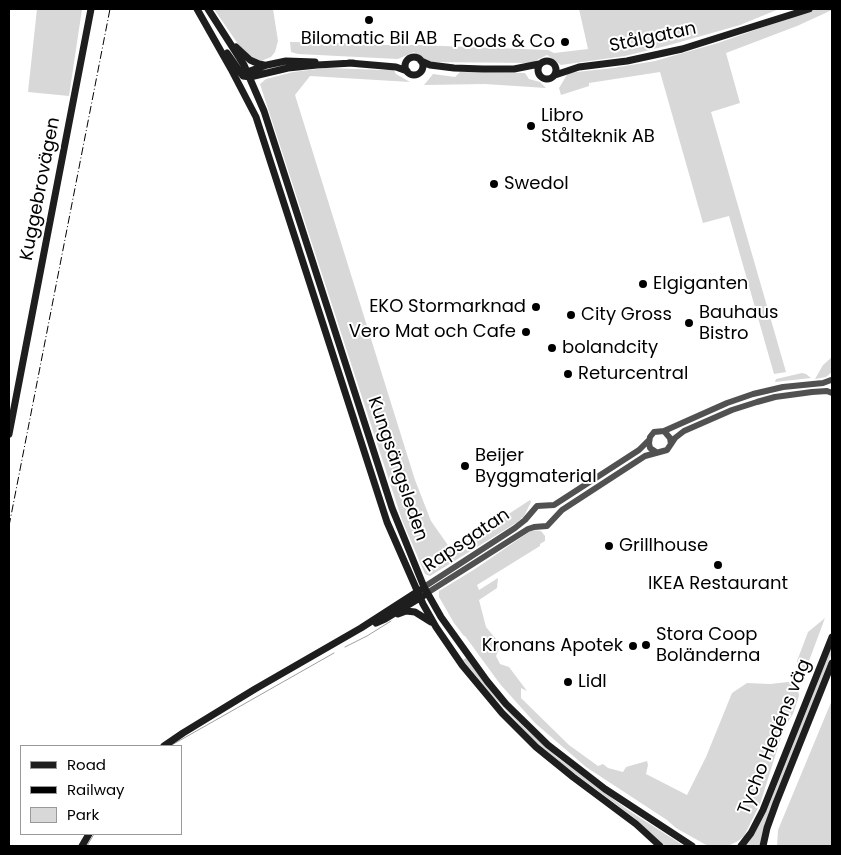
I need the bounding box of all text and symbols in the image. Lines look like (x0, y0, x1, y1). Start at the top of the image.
marker: Bilomatic Bil AB (363, 14, 375, 26)
street label: Stålgatan (608, 18, 698, 58)
place label: Bilomatic Bil AB (301, 28, 437, 50)
place label: Foods & Co (453, 31, 555, 53)
marker: Foods & Co (559, 36, 571, 48)
place label: Libro Stålteknik AB (541, 105, 655, 148)
street label: Kuggebrovägen (17, 116, 65, 262)
marker: Libro Stålteknik AB (525, 120, 537, 132)
place label: Swedol (504, 173, 569, 195)
marker: Swedol (488, 178, 500, 190)
place label: Elgiganten (653, 273, 748, 295)
marker: Elgiganten (637, 278, 649, 290)
place label: EKO Stormarknad (369, 296, 526, 318)
marker: EKO Stormarknad (530, 301, 542, 313)
place label: Bauhaus Bistro (699, 302, 778, 344)
place label: City Gross (581, 304, 672, 326)
marker: City Gross (565, 309, 577, 321)
marker: Bauhaus Bistro (683, 317, 695, 329)
place label: Vero Mat och Cafe (349, 321, 516, 343)
marker: Vero Mat och Cafe (520, 326, 532, 338)
place label: bolandcity (562, 337, 658, 359)
marker: bolandcity (546, 342, 558, 354)
place label: Returcentral (578, 363, 688, 385)
marker: Returcentral (562, 368, 574, 380)
street label: Kungsängsleden (362, 394, 432, 544)
place label: Beijer Byggmaterial (475, 445, 597, 488)
marker: Beijer Byggmaterial (459, 460, 471, 472)
street label: Rapsgatan (420, 504, 514, 578)
place label: Grillhouse (619, 535, 708, 557)
marker: Grillhouse (603, 540, 615, 552)
marker: IKEA Restaurant (712, 559, 724, 571)
place label: IKEA Restaurant (648, 573, 788, 595)
place label: Stora Coop Boländerna (656, 624, 760, 666)
place label: Kronans Apotek (482, 635, 623, 657)
marker: Stora Coop Boländerna (640, 639, 652, 651)
marker: Kronans Apotek (627, 640, 639, 652)
street label: Tycho Hedéns väg (734, 656, 816, 818)
place label: Lidl (578, 671, 607, 693)
marker: Lidl (562, 676, 574, 688)
legend (20, 745, 182, 835)
text: Road (67, 754, 106, 775)
text: Railway (67, 779, 125, 800)
text: Park (67, 804, 99, 825)

